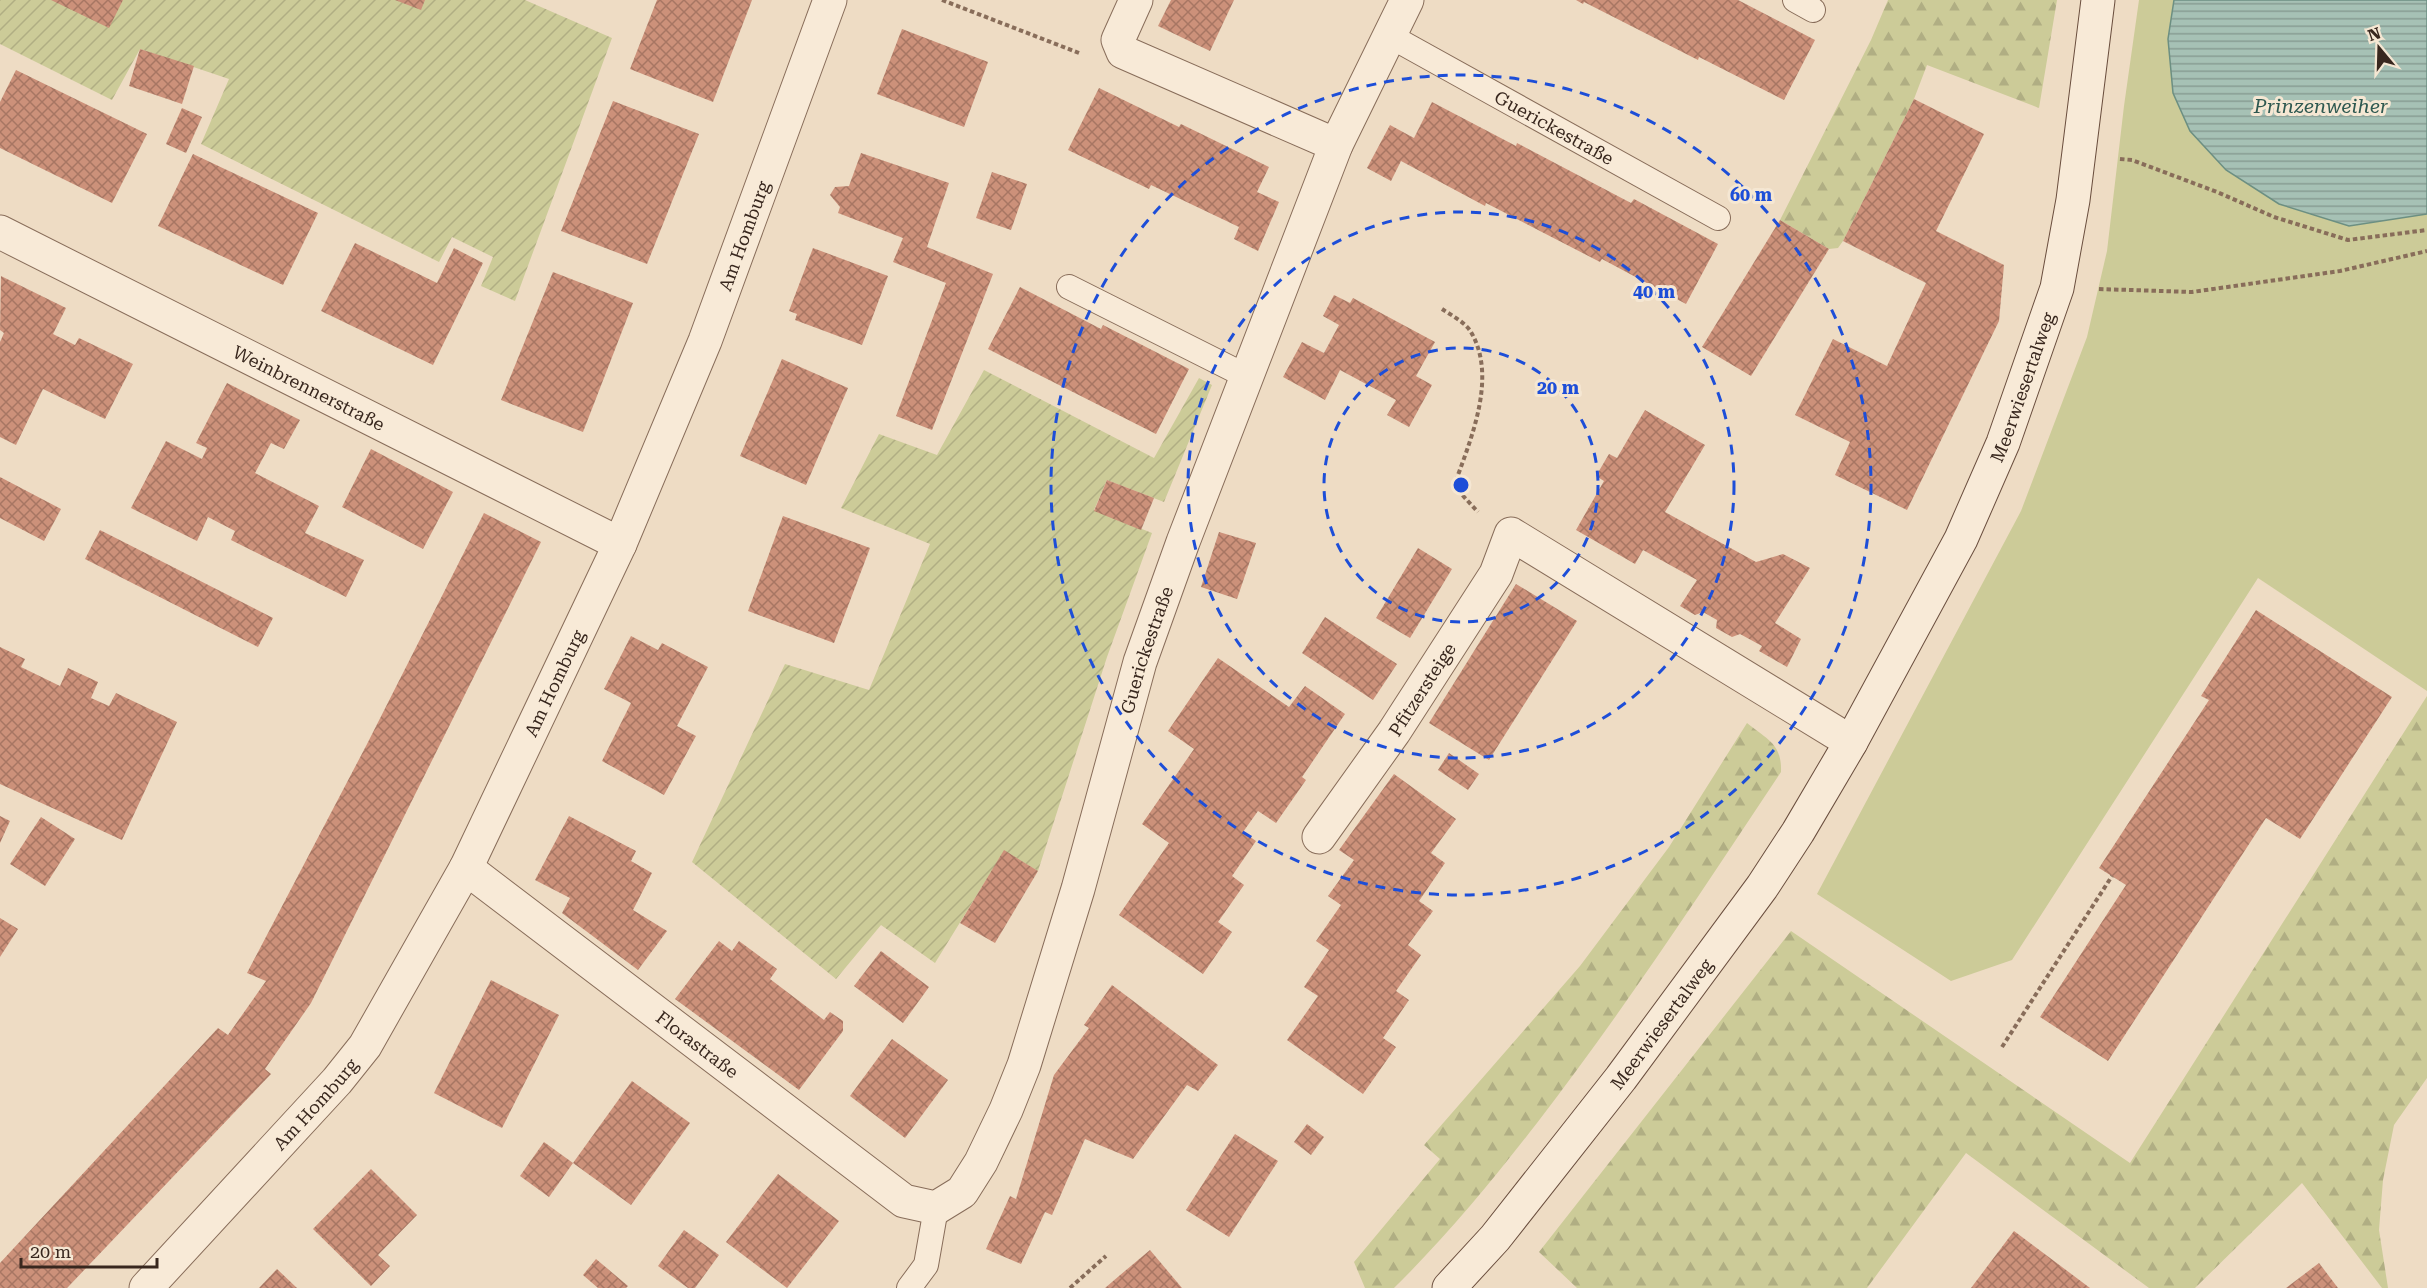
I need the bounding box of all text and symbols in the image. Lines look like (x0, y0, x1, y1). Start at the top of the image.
north arrow (2349, 18, 2409, 78)
text: N (2365, 23, 2383, 45)
street label: Guerickestraße (1491, 86, 1618, 169)
water label: Prinzenweiher (2253, 94, 2389, 118)
street label: Am Homburg (714, 177, 774, 294)
text: 60 m (1730, 184, 1773, 205)
text: 40 m (1633, 281, 1676, 302)
street label: Meerwiesertalweg (1985, 309, 2059, 465)
street label: Weinbrennerstraße (230, 341, 389, 435)
text: 20 m (1537, 377, 1580, 398)
centre of rings (1451, 475, 1471, 495)
street label: Guerickestraße (1116, 583, 1177, 716)
street label: Am Homburg (520, 625, 589, 740)
street label: Pfitzersteige (1384, 638, 1460, 740)
street label: Meerwiesertalweg (1606, 953, 1717, 1093)
street label: Florastraße (652, 1006, 743, 1082)
street label: Am Homburg (269, 1053, 362, 1154)
scale bar (21, 1231, 158, 1269)
text: 20 m (30, 1241, 71, 1262)

